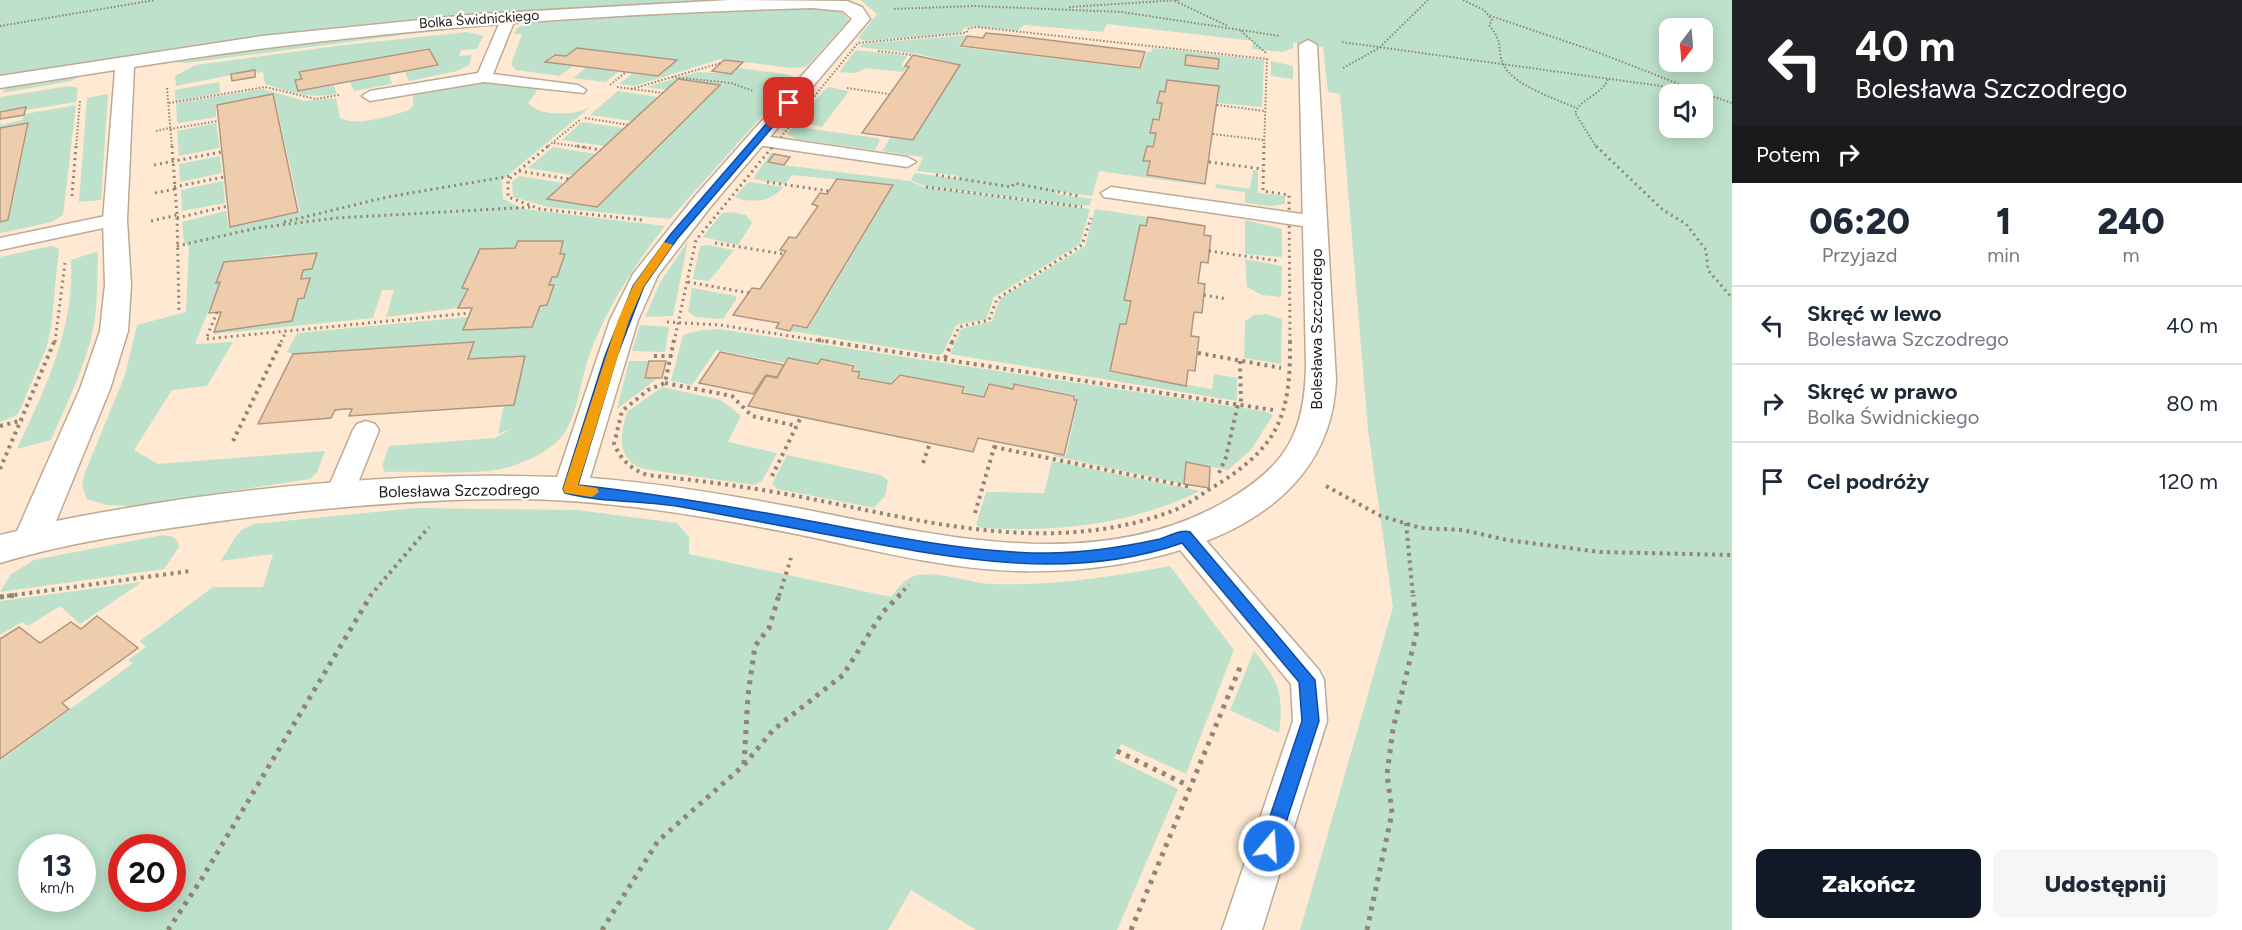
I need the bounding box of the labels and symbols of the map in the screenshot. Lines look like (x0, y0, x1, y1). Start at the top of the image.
street label: Bolka Świdnickiego (418, 7, 540, 32)
north arrow (1659, 18, 1713, 72)
pin (763, 77, 814, 128)
street label: Bolesława Szczodrego (1307, 248, 1326, 410)
street label: Bolesława Szczodrego (378, 480, 540, 501)
position arrow (1237, 814, 1301, 878)
speed limit sign: 20 (108, 834, 186, 912)

